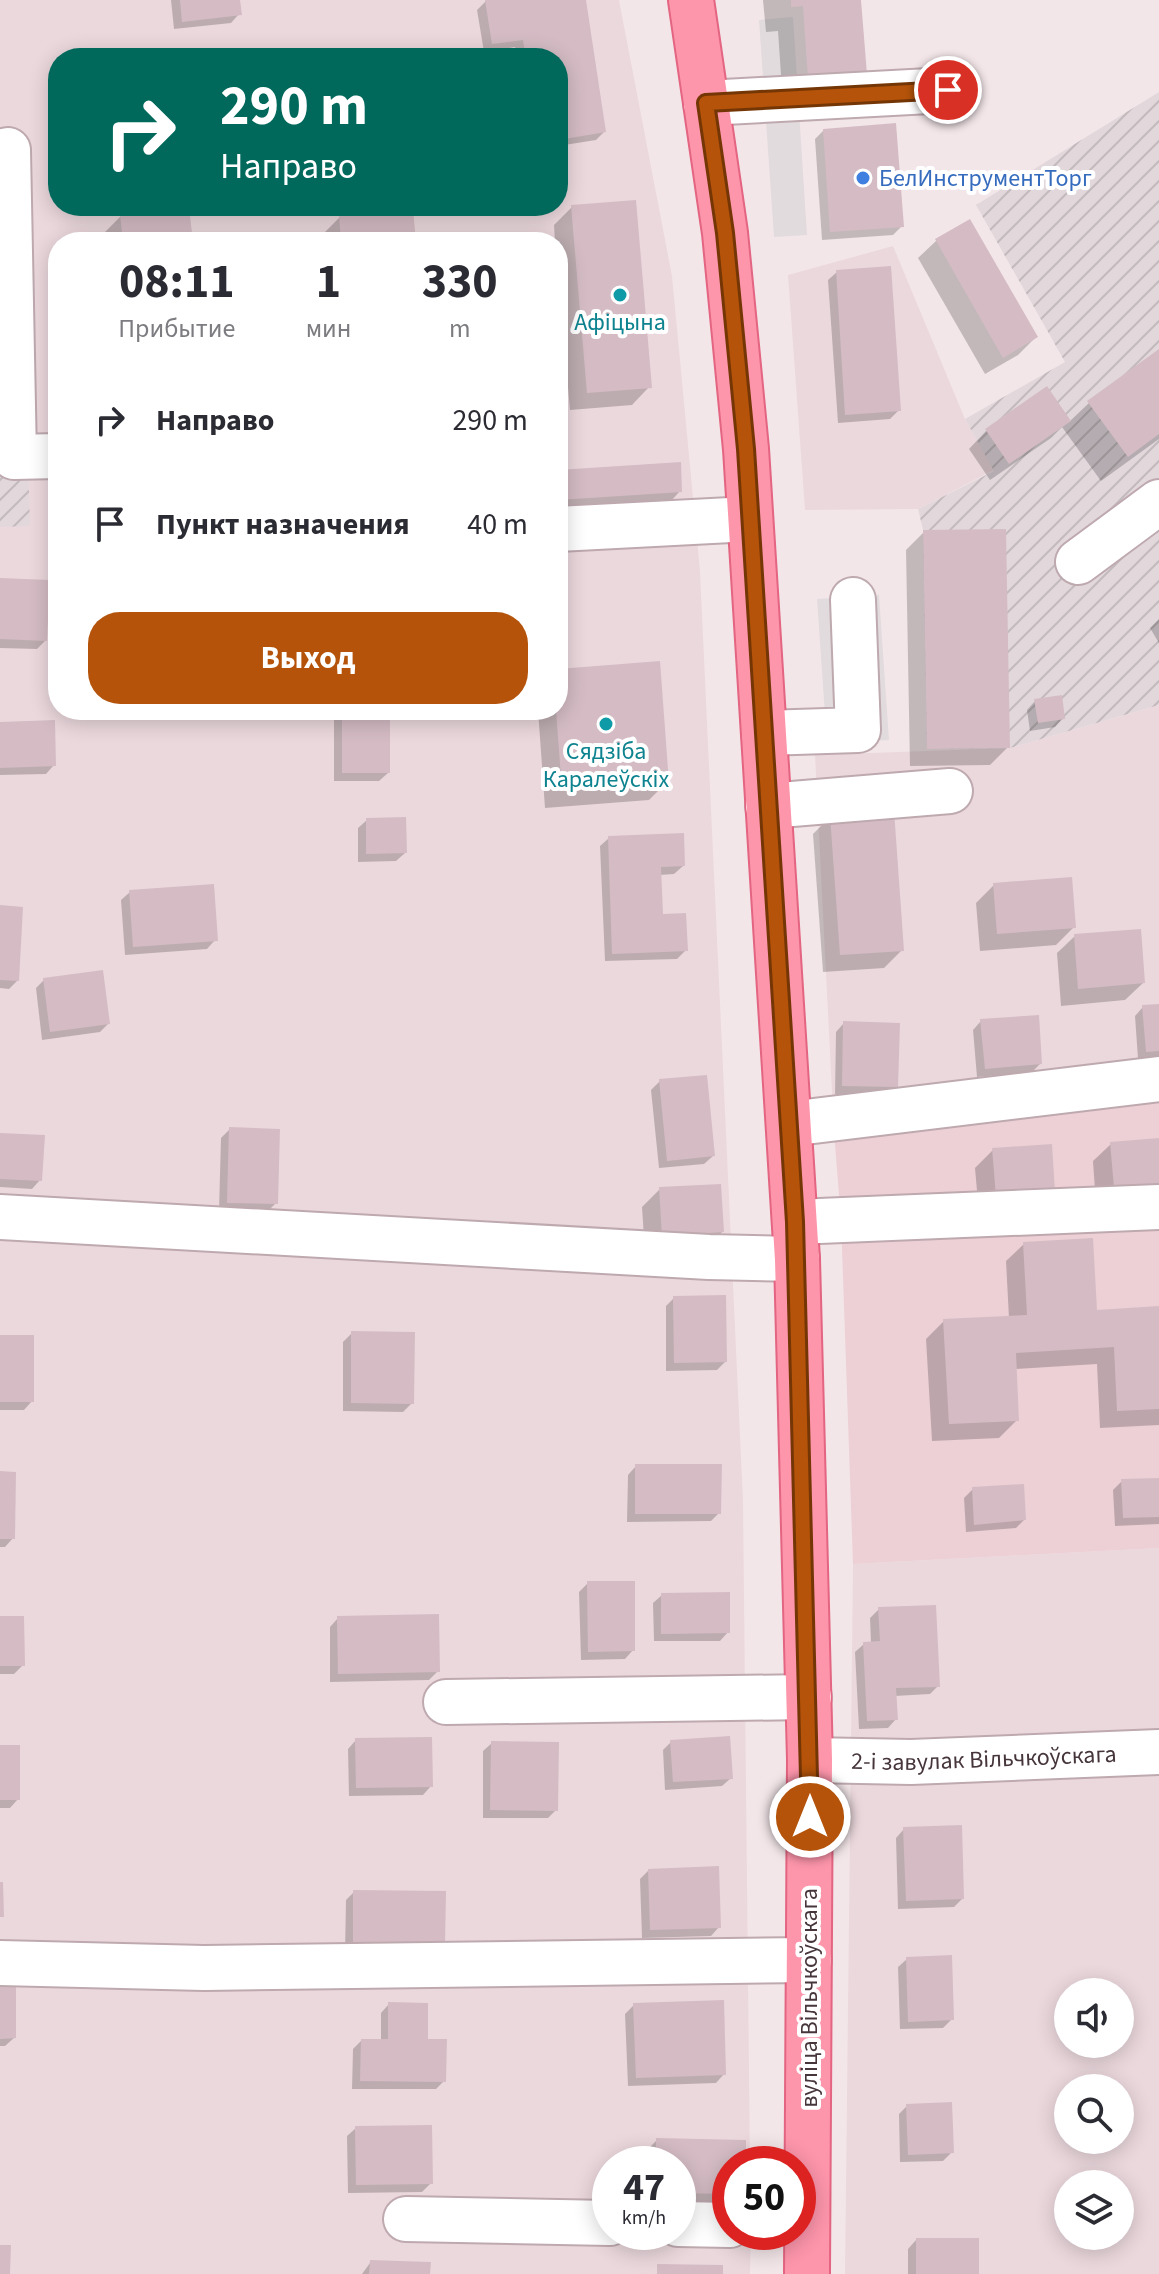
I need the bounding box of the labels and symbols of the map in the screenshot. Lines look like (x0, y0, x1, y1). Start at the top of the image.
pin (914, 56, 982, 124)
place label: БелИнструментТорг (879, 161, 1092, 196)
marker: БелИнструментТорг (854, 169, 872, 187)
marker: Афіцына (611, 286, 629, 304)
place label: Афіцына (574, 305, 666, 340)
marker: Сядзіба Каралеўскіх (597, 715, 615, 733)
place label: Сядзіба Каралеўскіх (543, 734, 669, 797)
street label: 2-і завулак Вільчкоўскага (851, 1736, 1117, 1780)
position arrow (768, 1775, 852, 1859)
street label: вуліца Вільчкоўскага (792, 1888, 827, 2108)
speed limit sign: 50 (712, 2146, 816, 2250)

